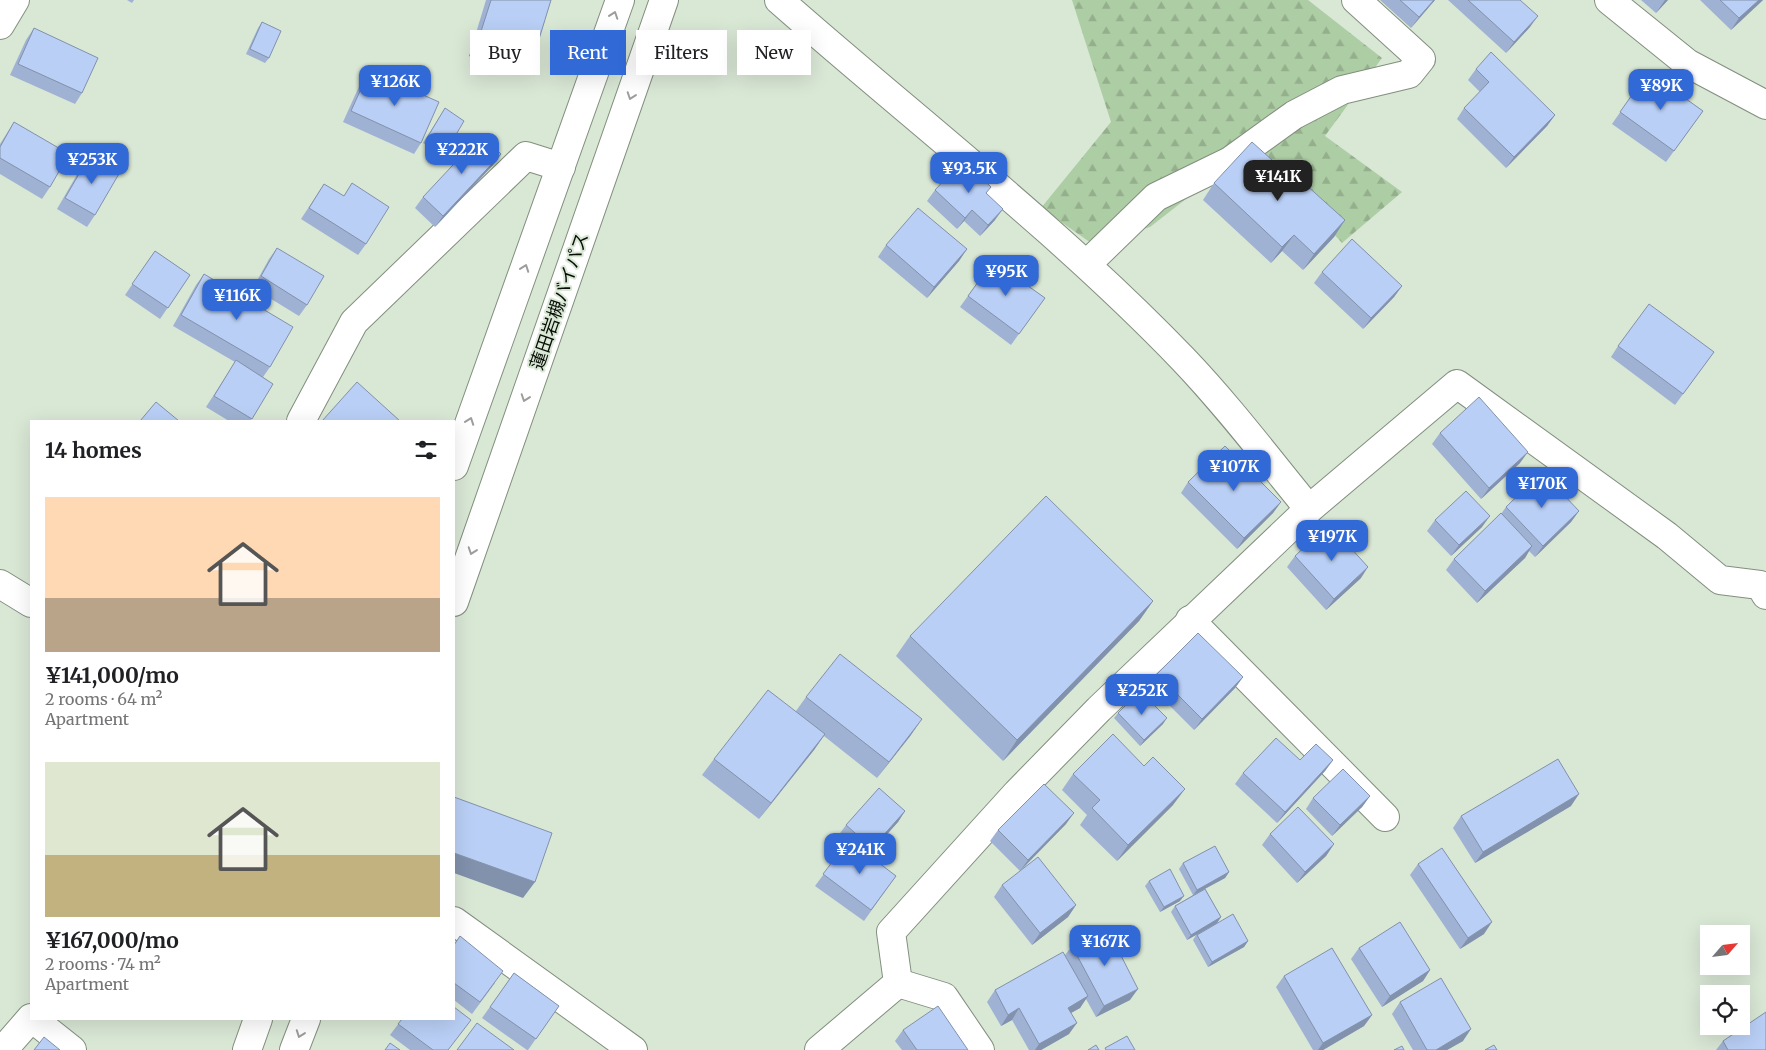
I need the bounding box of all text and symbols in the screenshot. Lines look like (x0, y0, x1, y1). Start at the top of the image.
one-way arrow (609, 12, 619, 20)
chip: Buy (470, 30, 540, 75)
chip: Rent (550, 30, 626, 75)
chip: Filters (636, 30, 727, 75)
chip: New (737, 30, 811, 75)
pin: ¥126K (360, 64, 430, 107)
pin: ¥89K (1631, 68, 1691, 111)
text: ¥126K (370, 71, 420, 91)
text: ¥89K (1639, 75, 1683, 95)
one-way arrow (627, 91, 637, 99)
pin: ¥222K (427, 132, 497, 175)
text: ¥222K (436, 139, 488, 159)
pin: ¥253K (57, 142, 127, 185)
text: ¥253K (67, 149, 117, 169)
pin: ¥93.5K (928, 152, 1010, 194)
text: ¥93.5K (941, 158, 997, 178)
pin: ¥141K (1243, 160, 1313, 202)
text: ¥141K (1254, 166, 1302, 186)
street label: 蓮田岩槻バイパス (525, 229, 593, 373)
pin: ¥95K (976, 254, 1036, 297)
text: ¥95K (985, 261, 1027, 281)
one-way arrow (519, 264, 529, 272)
pin: ¥116K (202, 278, 272, 321)
text: ¥116K (213, 285, 261, 305)
one-way arrow (521, 393, 531, 401)
one-way arrow (464, 417, 474, 425)
icon: filters (412, 436, 440, 464)
text: 14 homes (45, 437, 142, 464)
pin: ¥107K (1199, 450, 1269, 492)
text: ¥107K (1209, 456, 1259, 476)
pin: ¥170K (1507, 466, 1577, 509)
text: ¥170K (1517, 473, 1567, 493)
pin: ¥197K (1297, 520, 1367, 562)
text: ¥197K (1307, 526, 1357, 546)
icon: home (198, 529, 288, 619)
one-way arrow (467, 546, 477, 555)
text: ¥141,000/mo (45, 662, 179, 689)
pin: ¥252K (1107, 674, 1177, 716)
text: ¥252K (1116, 680, 1168, 700)
text: 2 rooms · 64 m² (45, 689, 163, 709)
text: Apartment (45, 709, 129, 729)
icon: home (198, 794, 288, 884)
pin: ¥241K (825, 832, 895, 875)
text: ¥241K (835, 839, 885, 859)
pin: ¥167K (1070, 924, 1140, 967)
north arrow (1700, 925, 1750, 975)
map controls (1700, 925, 1750, 1035)
text: ¥167,000/mo (45, 927, 179, 954)
text: ¥167K (1081, 931, 1129, 951)
text: 2 rooms · 74 m² (45, 954, 161, 974)
text: Apartment (45, 974, 129, 994)
button: locate (1700, 985, 1750, 1035)
one-way arrow (296, 1030, 306, 1038)

